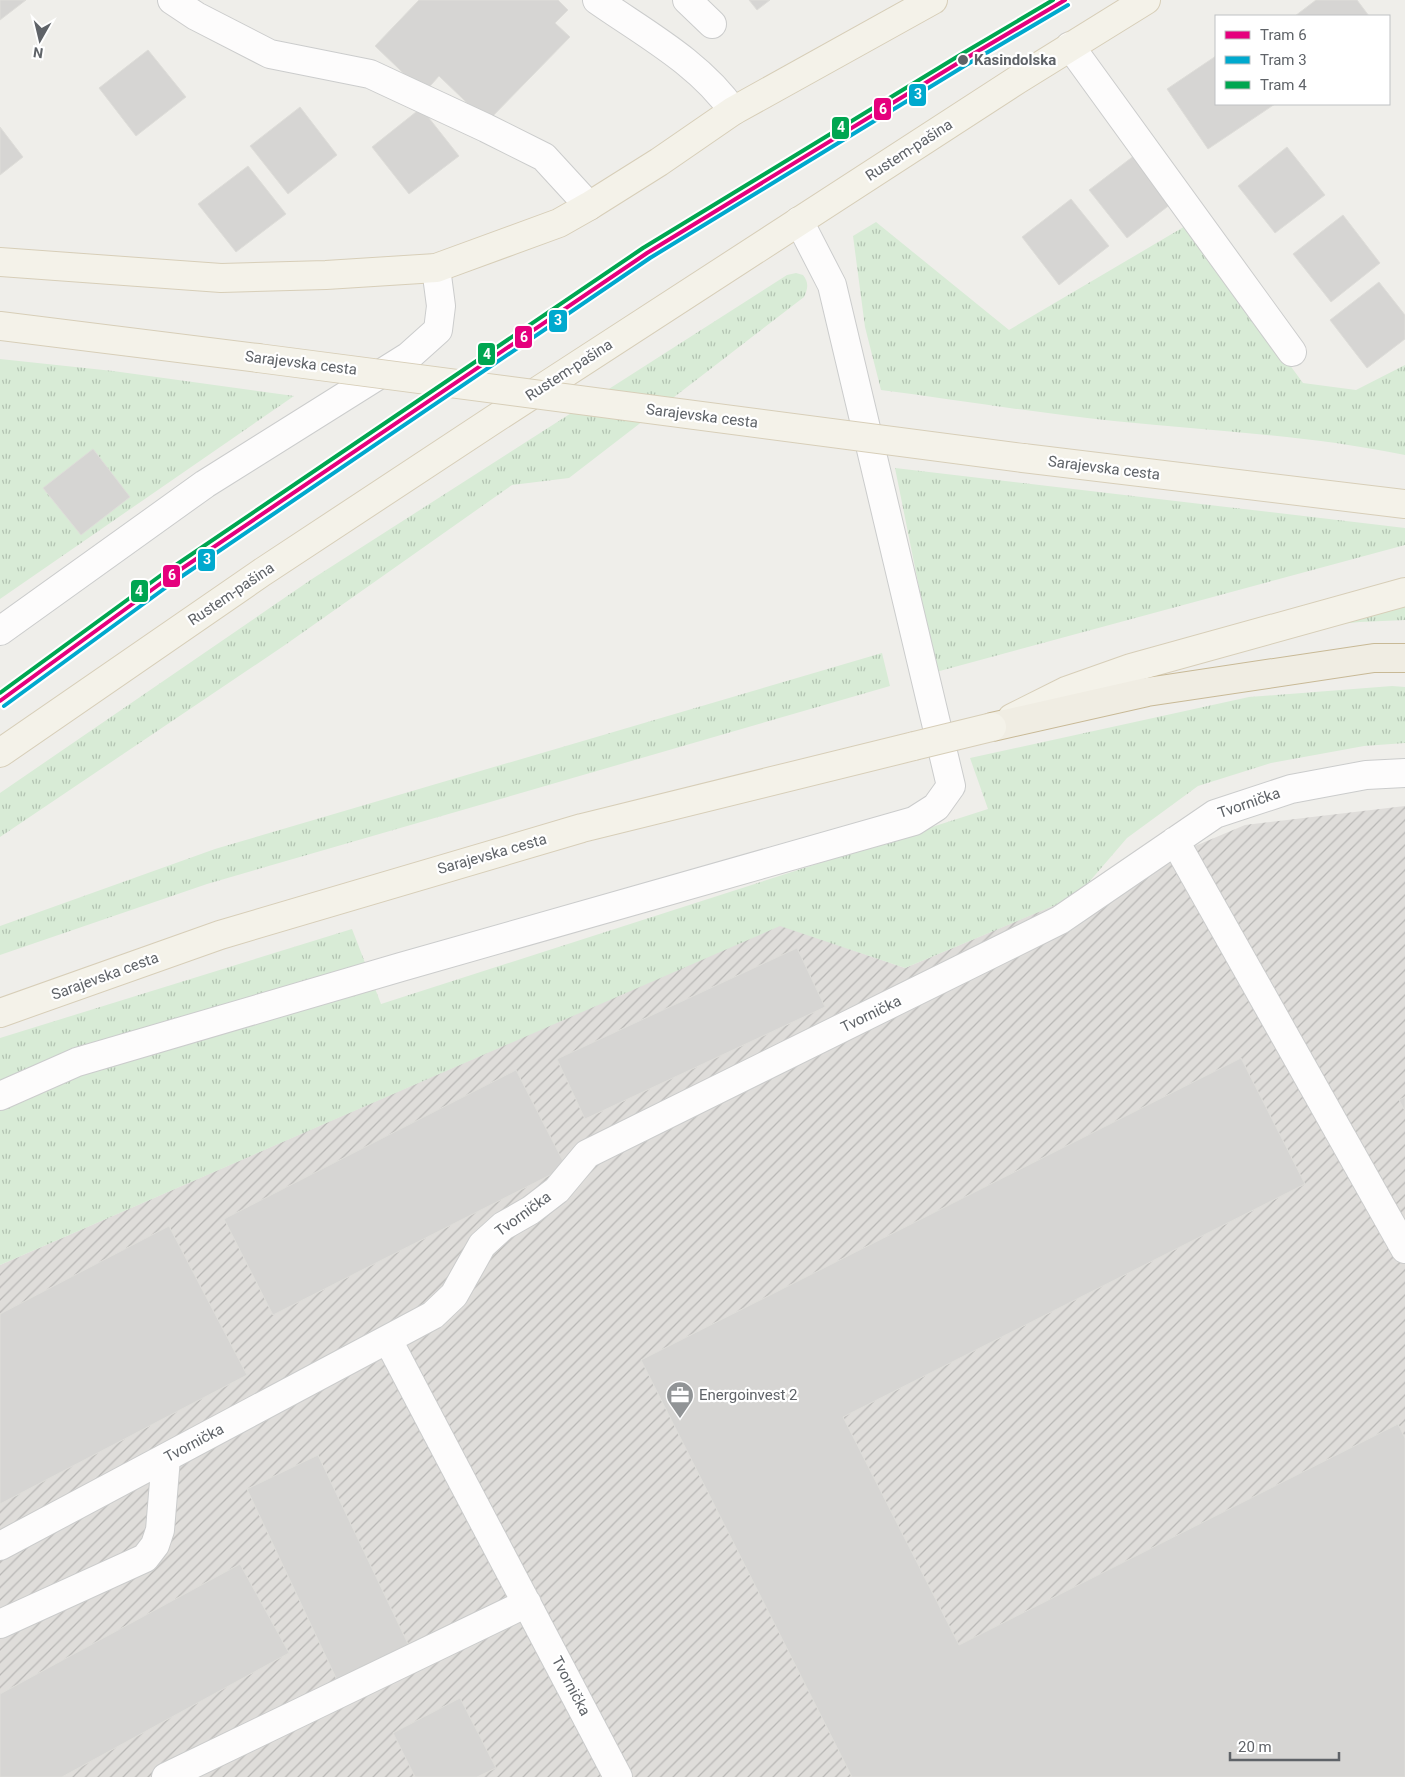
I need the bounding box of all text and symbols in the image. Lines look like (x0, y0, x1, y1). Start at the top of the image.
north arrow (15, 15, 65, 65)
legend (1215, 15, 1390, 105)
text: Tram 6 (1260, 26, 1307, 44)
text: N (32, 44, 44, 61)
place label: Kasindolska (974, 51, 1056, 69)
text: Tram 3 (1260, 51, 1307, 69)
marker: Kasindolska (956, 53, 970, 67)
text: Tram 4 (1260, 76, 1307, 94)
line badge: 3 (908, 83, 927, 107)
text: 3 (914, 86, 922, 102)
line badge: 6 (873, 97, 892, 121)
text: 6 (879, 101, 887, 117)
street label: Rustem-pašina (862, 115, 956, 185)
line badge: 4 (831, 116, 850, 140)
text: 4 (837, 119, 845, 135)
line badge: 3 (548, 309, 568, 333)
text: 3 (554, 312, 562, 328)
line badge: 6 (514, 325, 533, 349)
text: 6 (520, 329, 528, 345)
street label: Rustem-pašina (522, 335, 616, 405)
line badge: 4 (477, 342, 496, 366)
text: 4 (483, 346, 491, 362)
street label: Sarajevska cesta (244, 347, 358, 379)
street label: Sarajevska cesta (645, 400, 759, 432)
street label: Sarajevska cesta (1047, 452, 1161, 484)
line badge: 3 (197, 548, 216, 572)
text: 3 (203, 551, 211, 567)
street label: Rustem-pašina (185, 559, 277, 629)
line badge: 6 (162, 564, 181, 588)
text: 6 (168, 567, 176, 583)
line badge: 4 (130, 579, 149, 603)
text: 4 (135, 583, 143, 599)
street label: Tvornička (1215, 784, 1283, 822)
street label: Sarajevska cesta (435, 830, 549, 878)
street label: Sarajevska cesta (49, 948, 161, 1004)
street label: Tvornička (838, 992, 904, 1036)
street label: Tvornička (492, 1188, 554, 1240)
office icon: Energoinvest 2 (665, 1380, 695, 1419)
place label: Energoinvest 2 (699, 1386, 798, 1404)
street label: Tvornička (161, 1420, 227, 1466)
street label: Tvornička (548, 1653, 594, 1719)
scale bar (1230, 1730, 1339, 1762)
text: 20 m (1238, 1738, 1272, 1756)

